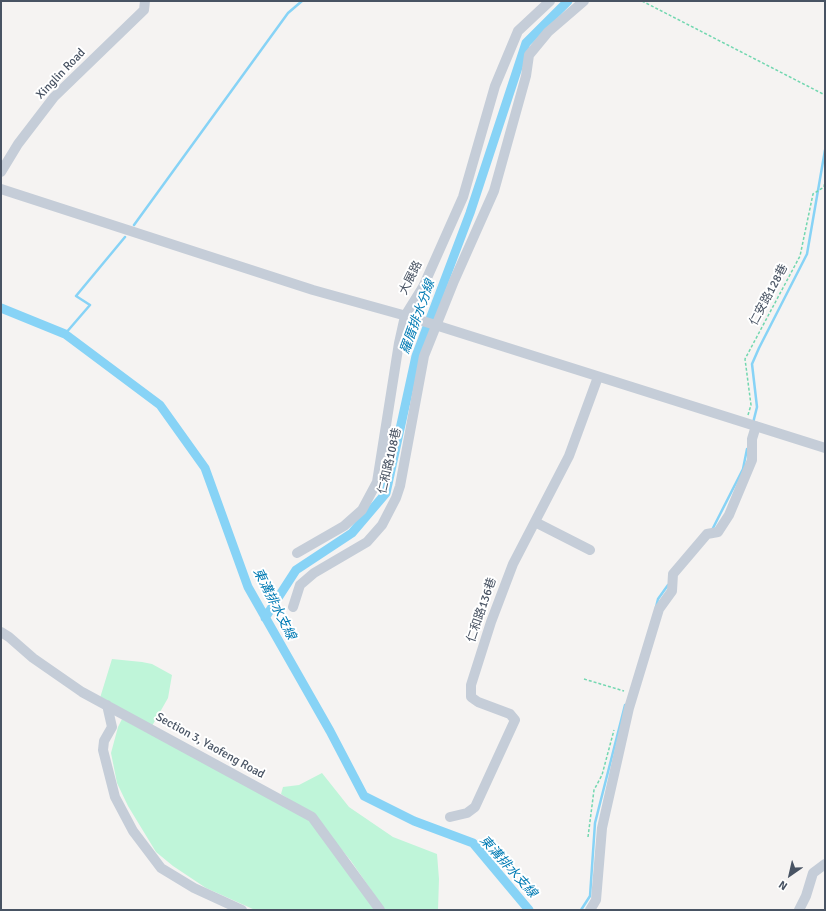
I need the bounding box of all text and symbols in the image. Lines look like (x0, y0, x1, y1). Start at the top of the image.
street label: Xinglin Road (33, 46, 89, 102)
street label: 大展路 (396, 259, 426, 297)
street label: 仁安路128巷 (747, 262, 791, 328)
water label: 羅厝排水分線 (397, 278, 439, 356)
street label: 仁和路108巷 (375, 427, 405, 495)
water label: 東溝排水支線 (249, 566, 299, 642)
street label: 仁和路136巷 (464, 576, 500, 644)
street label: Section 3, Yaofeng Road (153, 710, 267, 782)
water label: 東溝排水支線 (476, 833, 540, 901)
north arrow (770, 855, 810, 895)
text: N (776, 878, 790, 893)

